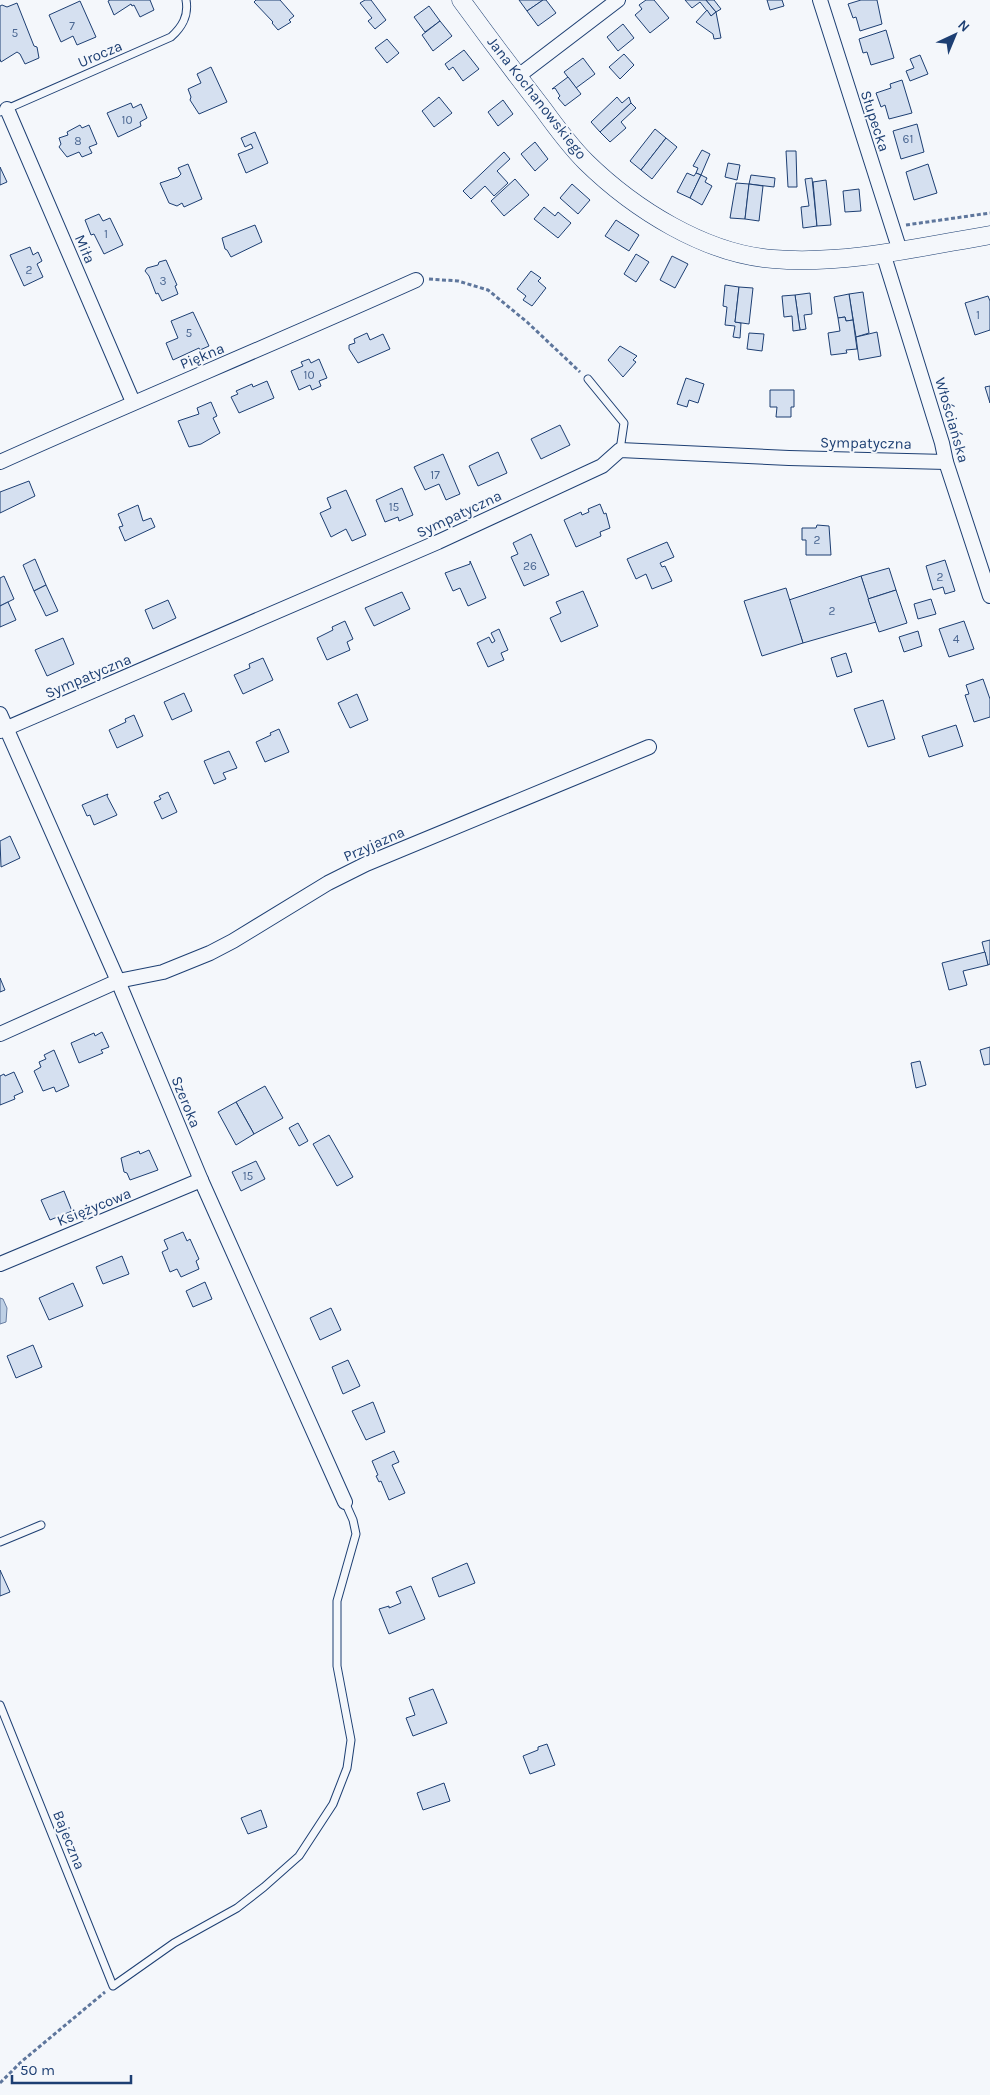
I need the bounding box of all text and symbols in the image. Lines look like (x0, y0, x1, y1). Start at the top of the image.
north arrow (930, 10, 980, 60)
text: N (954, 16, 973, 36)
house number: 7 (69, 19, 75, 33)
house number: 5 (12, 26, 19, 40)
street label: Jana Kochanowskiego (483, 33, 591, 163)
street label: Urocza (75, 37, 125, 71)
street label: Słupecka (857, 88, 893, 154)
house number: 10 (121, 113, 133, 127)
house number: 61 (903, 132, 913, 146)
house number: 8 (74, 134, 82, 148)
house number: 1 (104, 227, 108, 241)
street label: Miła (71, 232, 99, 266)
house number: 2 (26, 263, 33, 277)
house number: 3 (159, 274, 167, 288)
house number: 1 (976, 308, 980, 322)
house number: 5 (186, 326, 193, 340)
street label: Piękna (177, 339, 227, 373)
house number: 10 (303, 368, 315, 382)
street label: Włościańska (931, 375, 973, 465)
street label: Sympatyczna (820, 433, 912, 453)
house number: 17 (430, 468, 440, 482)
street label: Sympatyczna (414, 486, 504, 542)
house number: 15 (389, 500, 400, 514)
house number: 2 (814, 533, 821, 547)
house number: 26 (523, 559, 537, 573)
house number: 2 (937, 570, 944, 584)
house number: 2 (829, 604, 836, 618)
house number: 4 (953, 632, 960, 646)
street label: Sympatyczna (42, 650, 134, 702)
street label: Przyjazna (341, 823, 407, 865)
street label: Szeroka (167, 1073, 205, 1131)
house number: 15 (243, 1169, 254, 1183)
street label: Księżycowa (54, 1184, 134, 1230)
street label: Bajeczna (49, 1808, 89, 1872)
scale bar (12, 2052, 131, 2084)
text: 50 m (20, 2061, 55, 2079)

